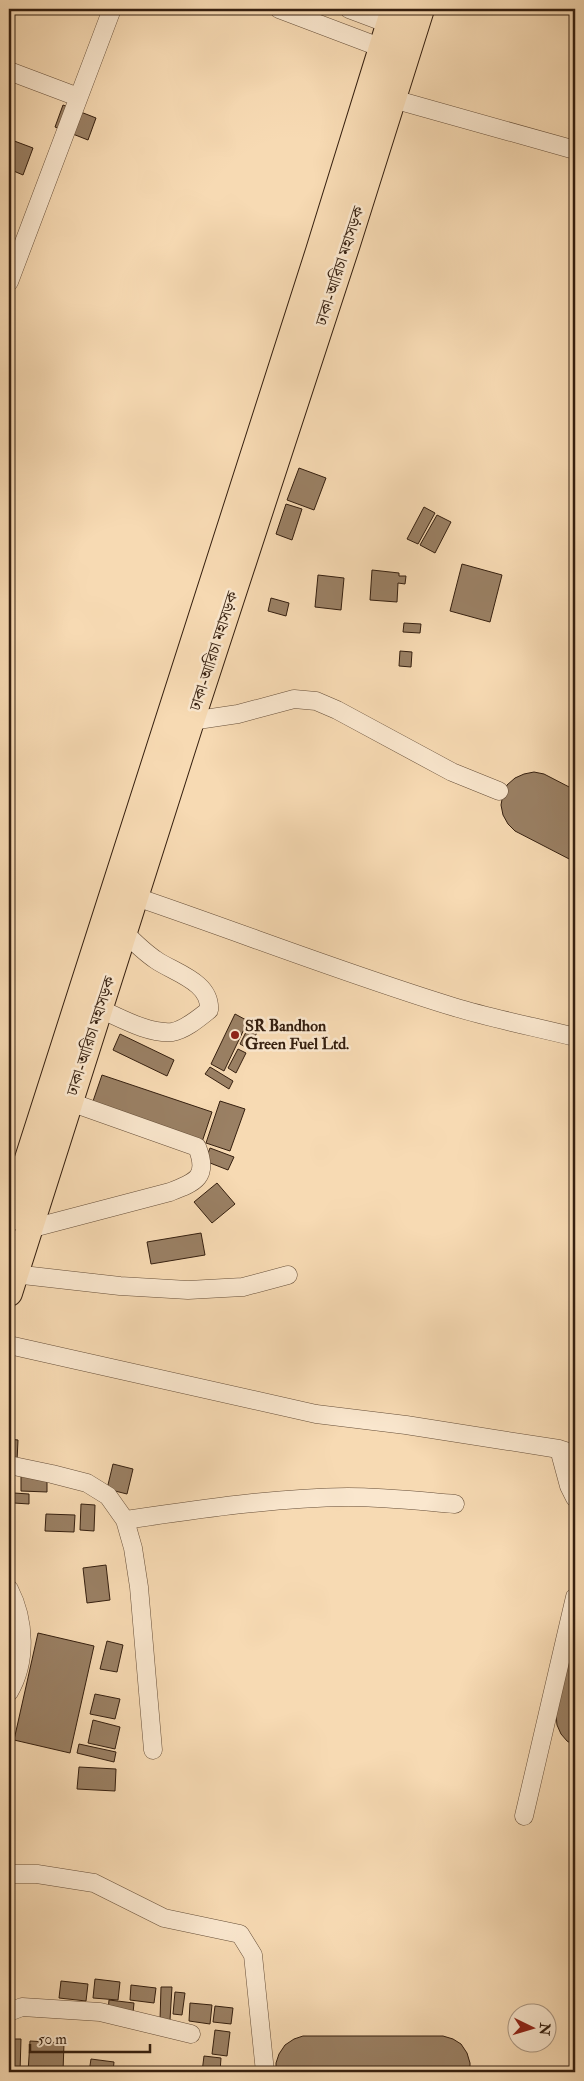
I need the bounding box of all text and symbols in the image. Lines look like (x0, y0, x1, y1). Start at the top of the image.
street label: ঢাকা-আরিচা মহাসড়ক (311, 203, 369, 329)
street label: ঢাকা-আরিচা মহাসড়ক (185, 588, 243, 714)
street label: ঢাকা-আরিচা মহাসড়ক (62, 973, 120, 1099)
place label: SR Bandhon Green Fuel Ltd. (245, 1016, 349, 1054)
marker: SR Bandhon Green Fuel Ltd. (229, 1029, 241, 1041)
north arrow (506, 2004, 556, 2054)
scale bar (30, 2021, 150, 2053)
text: N (535, 2021, 554, 2037)
text: 50 m (38, 2030, 67, 2049)

